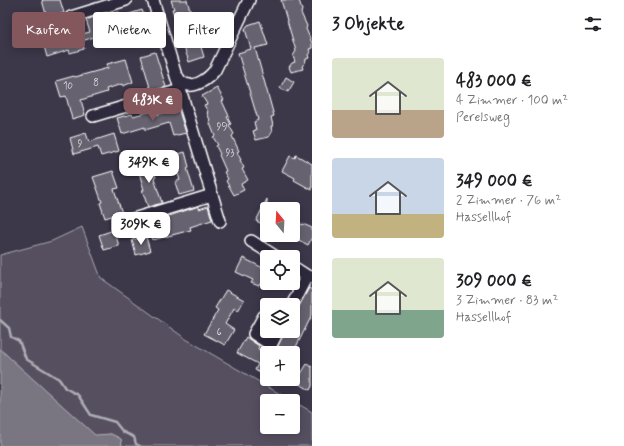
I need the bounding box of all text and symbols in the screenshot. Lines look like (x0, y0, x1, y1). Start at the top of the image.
chip: Kaufen (12, 12, 85, 48)
chip: Mieten (93, 12, 166, 48)
chip: Filter (174, 12, 234, 48)
text: 3 Objekte (332, 13, 405, 35)
icon: filters (582, 13, 604, 35)
text: 483 000 € (456, 70, 532, 92)
icon: home (364, 74, 412, 122)
house number: 8 (93, 77, 99, 90)
house number: 10 (63, 80, 73, 93)
pin: 483K € (120, 88, 186, 122)
text: 483K € (132, 92, 174, 109)
text: 4 Zimmer · 100 m² (456, 92, 568, 109)
text: Perelsweg (456, 109, 510, 126)
house number: 99 (217, 121, 227, 134)
house number: 9 (78, 138, 83, 151)
house number: 93 (225, 147, 235, 160)
pin: 349K € (116, 150, 182, 184)
text: 349K € (128, 154, 170, 171)
text: 349 000 € (456, 170, 533, 192)
icon: home (364, 174, 412, 222)
text: 2 Zimmer · 76 m² (456, 192, 561, 209)
north arrow (260, 202, 300, 242)
map controls (260, 202, 300, 434)
text: Hassellhof (456, 209, 511, 226)
pin: 309K € (108, 212, 174, 246)
text: 309K € (120, 216, 162, 233)
button: locate (260, 250, 300, 290)
text: 309 000 € (456, 270, 532, 292)
icon: home (364, 274, 412, 322)
text: 3 Zimmer · 83 m² (456, 292, 558, 309)
button: layers (260, 298, 300, 338)
text: Hassellhof (456, 309, 511, 326)
house number: 6 (216, 326, 222, 339)
button: + (260, 346, 300, 386)
button: − (260, 394, 300, 434)

